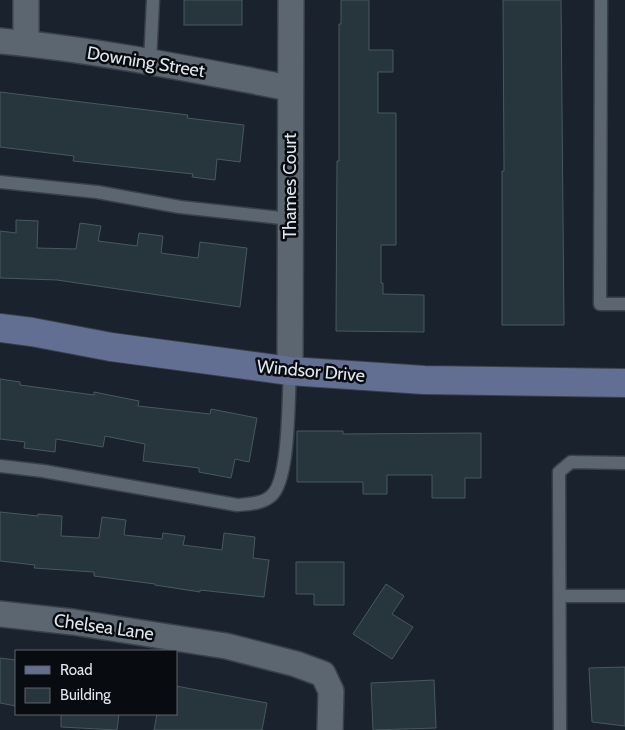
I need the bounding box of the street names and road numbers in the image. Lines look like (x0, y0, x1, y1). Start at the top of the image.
street label: Downing Street (85, 42, 207, 82)
street label: Thames Court (279, 133, 301, 239)
street label: Windsor Drive (256, 355, 366, 387)
street label: Chelsea Lane (53, 609, 155, 645)

